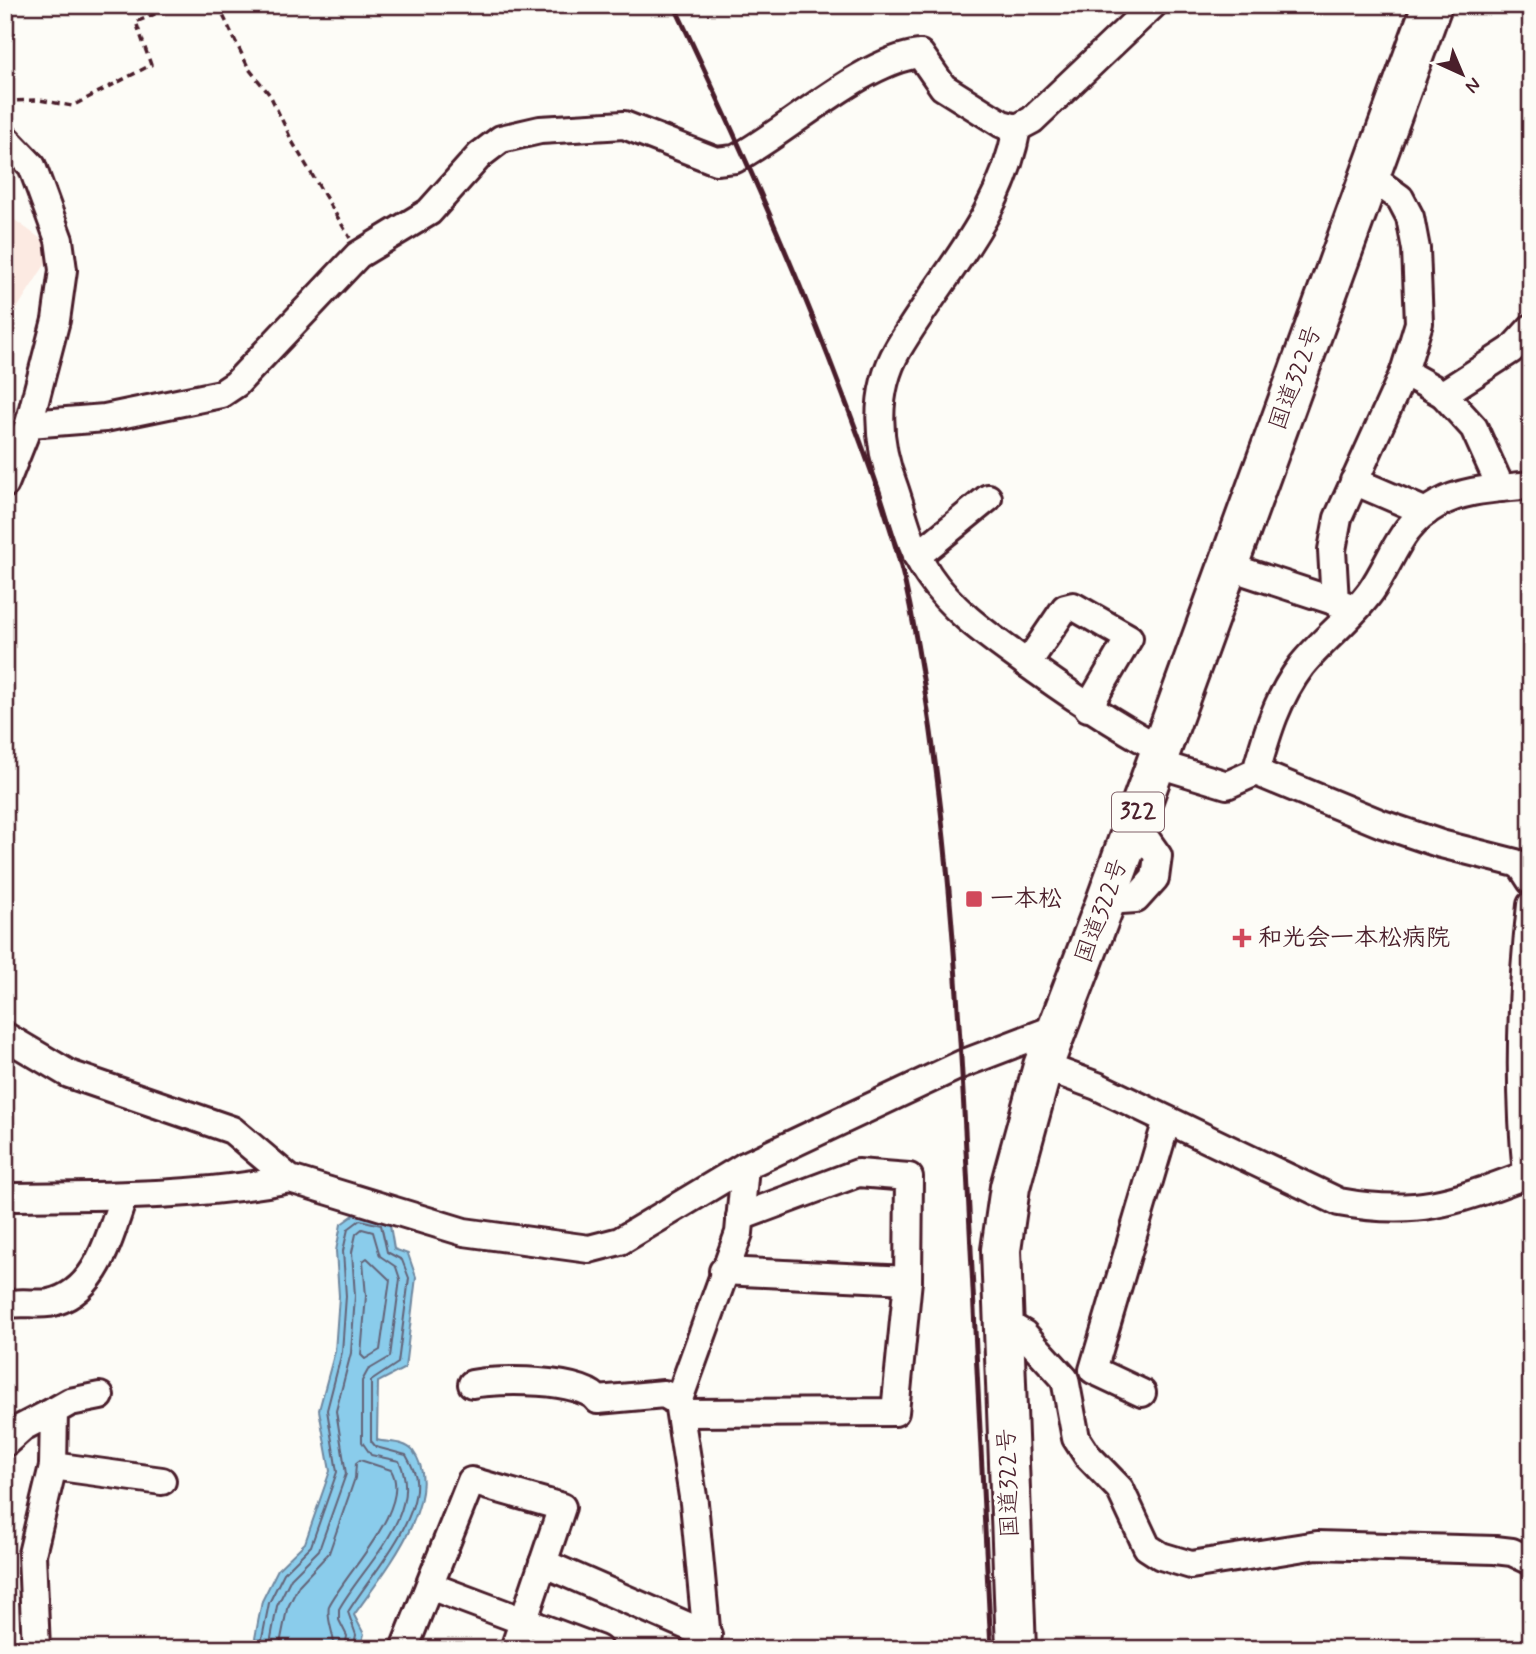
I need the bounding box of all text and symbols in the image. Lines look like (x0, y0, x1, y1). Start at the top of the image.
north arrow (1428, 38, 1498, 108)
text: N (1460, 72, 1486, 99)
street label: 国道322号 (1263, 321, 1329, 435)
road number: 322 (1112, 792, 1164, 832)
street label: 国道322号 (1069, 854, 1135, 968)
place label: 一本松 (990, 884, 1062, 915)
marker: 一本松 (964, 889, 984, 909)
place label: 和光会一本松病院 (1258, 923, 1450, 954)
marker: 和光会一本松病院 (1232, 928, 1252, 948)
street label: 国道322号 (992, 1428, 1026, 1538)

